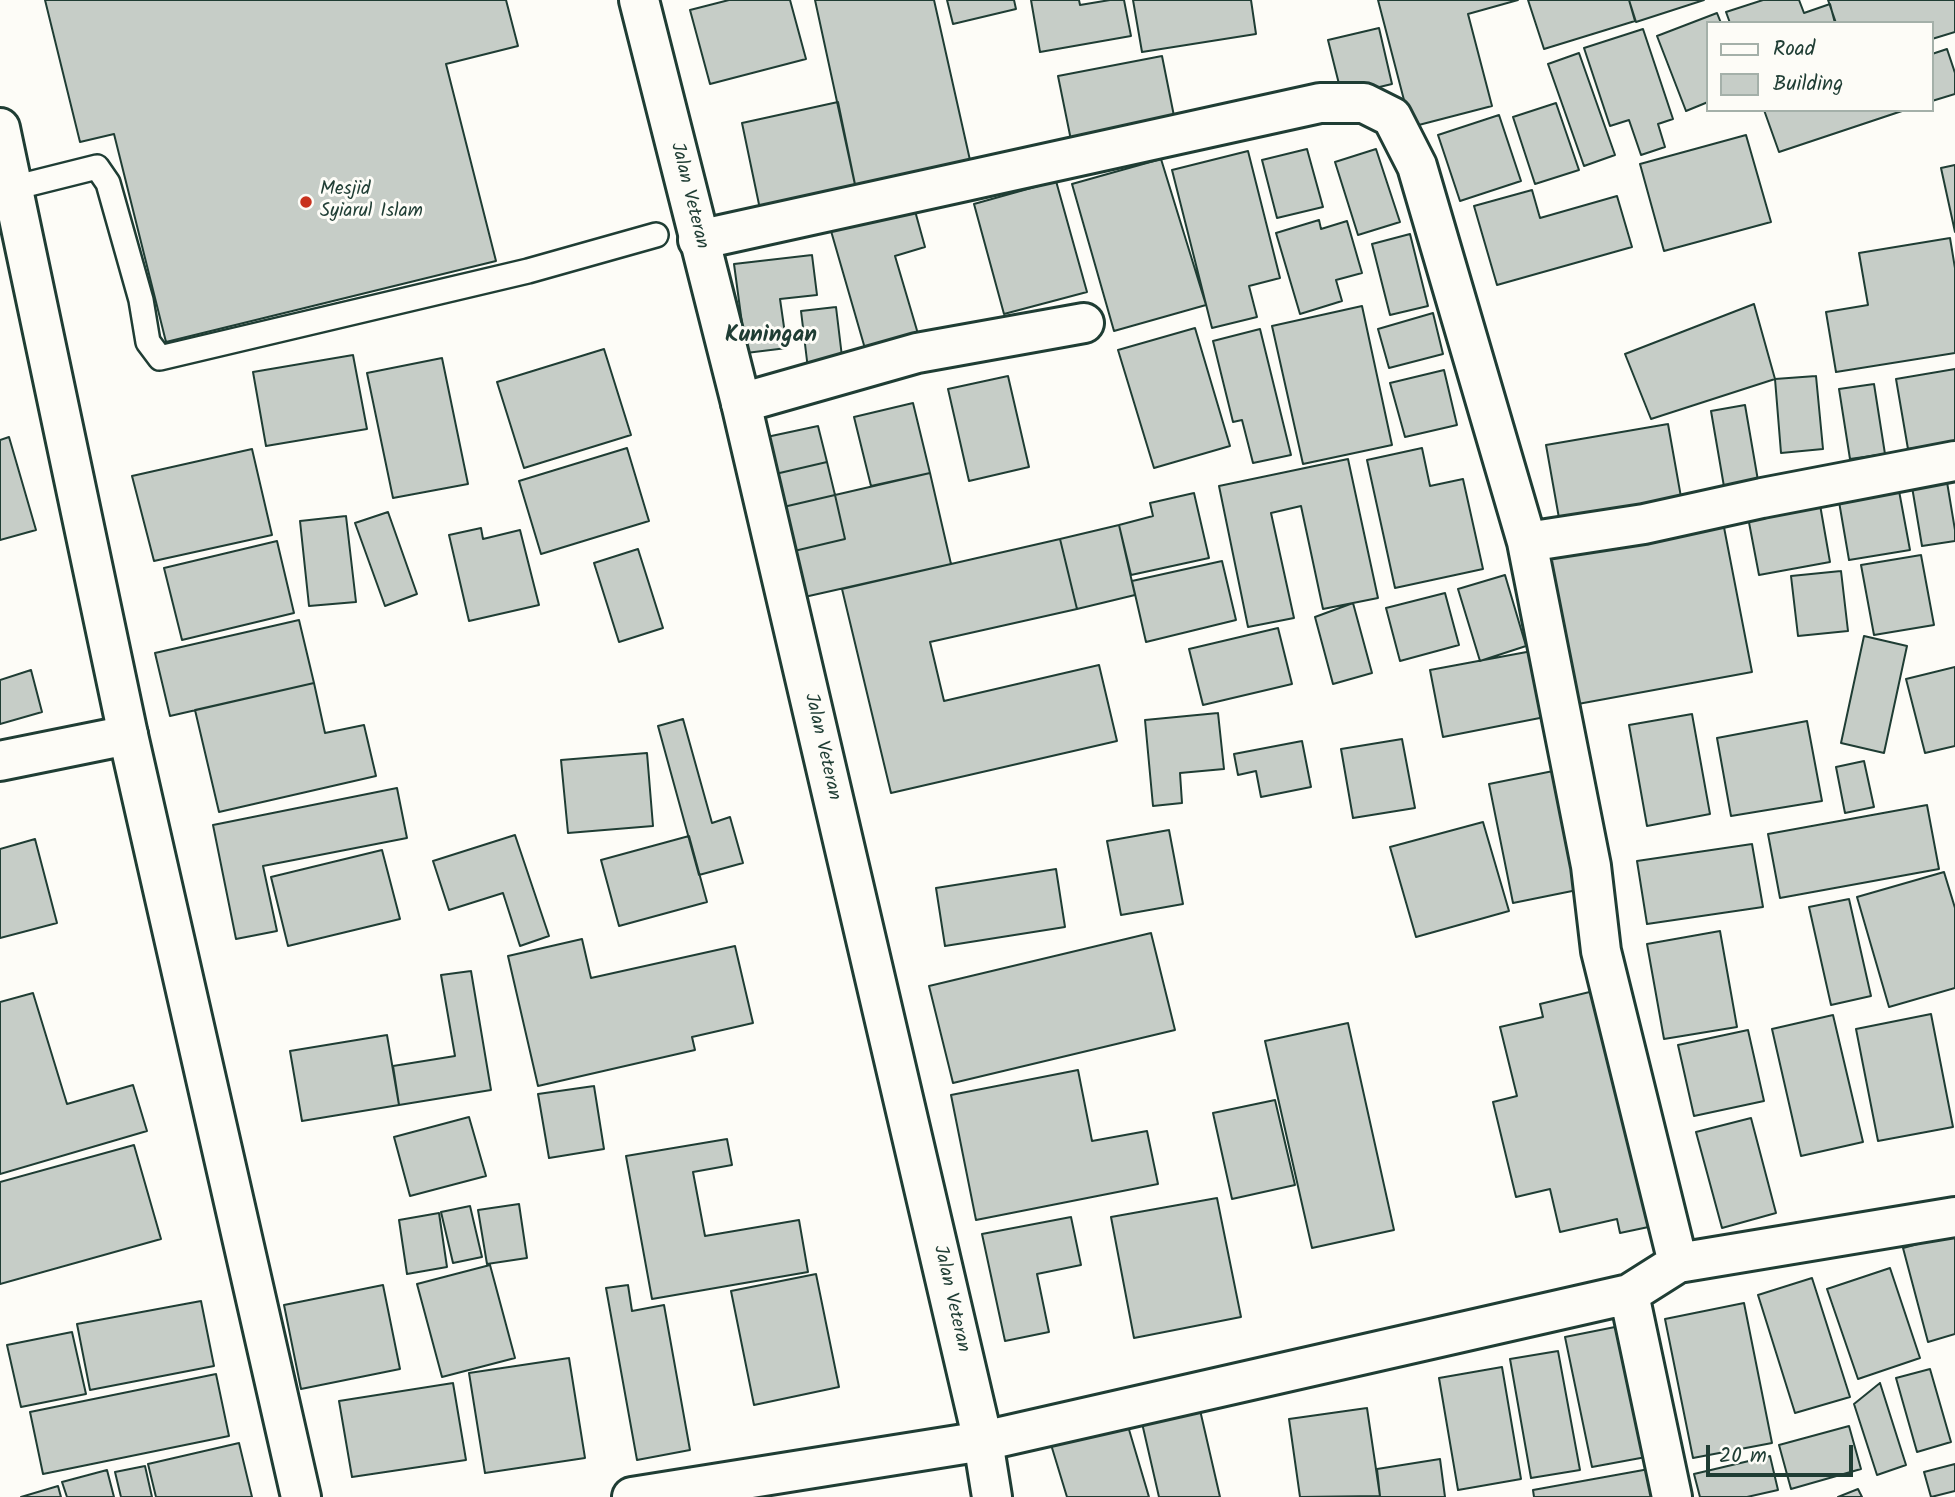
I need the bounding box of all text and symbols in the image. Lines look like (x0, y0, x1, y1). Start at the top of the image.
legend (1706, 21, 1934, 112)
text: Road (1773, 33, 1815, 66)
text: Building (1773, 68, 1843, 101)
street label: Jalan Veteran (664, 140, 712, 252)
place label: Mesjid Syiarul Islam (320, 180, 423, 224)
marker: Mesjid Syiarul Islam (298, 194, 314, 210)
district label: Kuningan (725, 323, 817, 351)
street label: Jalan Veteran (798, 691, 844, 803)
street label: Jalan Veteran (927, 1243, 973, 1355)
scale bar (1710, 1430, 1857, 1474)
text: 20 m (1719, 1440, 1767, 1473)

